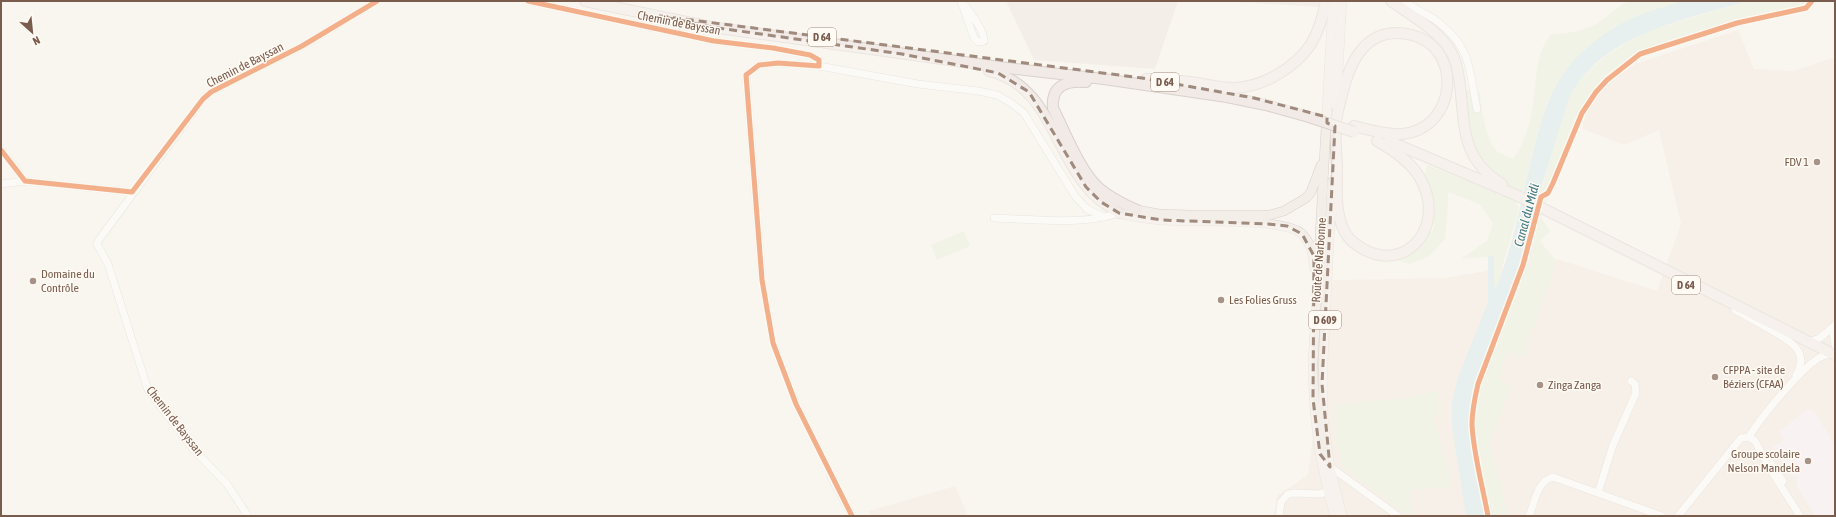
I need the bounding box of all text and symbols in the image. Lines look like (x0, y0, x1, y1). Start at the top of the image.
street label: Chemin de Bayssan (636, 8, 722, 38)
north arrow (12, 12, 52, 52)
road number: D 64 (808, 28, 836, 46)
text: N (31, 34, 42, 48)
street label: Chemin de Bayssan (204, 40, 286, 90)
road number: D 64 (1151, 73, 1179, 91)
place label: FDV 1 (1784, 155, 1809, 169)
marker: FDV 1 (1812, 157, 1822, 167)
water label: Canal du Midi (1511, 182, 1542, 248)
street label: Route de Narbonne (1309, 217, 1329, 303)
place label: Domaine du Contrôle (41, 267, 95, 295)
marker: Domaine du Contrôle (28, 276, 38, 286)
road number: D 64 (1672, 276, 1700, 294)
place label: Les Folies Gruss (1229, 293, 1297, 307)
marker: Les Folies Gruss (1216, 295, 1226, 305)
road number: D 609 (1309, 311, 1341, 329)
place label: CFPPA - site de Béziers (CFAA) (1723, 363, 1785, 391)
marker: CFPPA - site de Béziers (CFAA) (1710, 372, 1720, 382)
place label: Zinga Zanga (1548, 378, 1601, 392)
marker: Zinga Zanga (1535, 380, 1545, 390)
street label: Chemin de Bayssan (144, 383, 206, 459)
place label: Groupe scolaire Nelson Mandela (1728, 447, 1800, 475)
marker: Groupe scolaire Nelson Mandela (1803, 456, 1813, 466)

